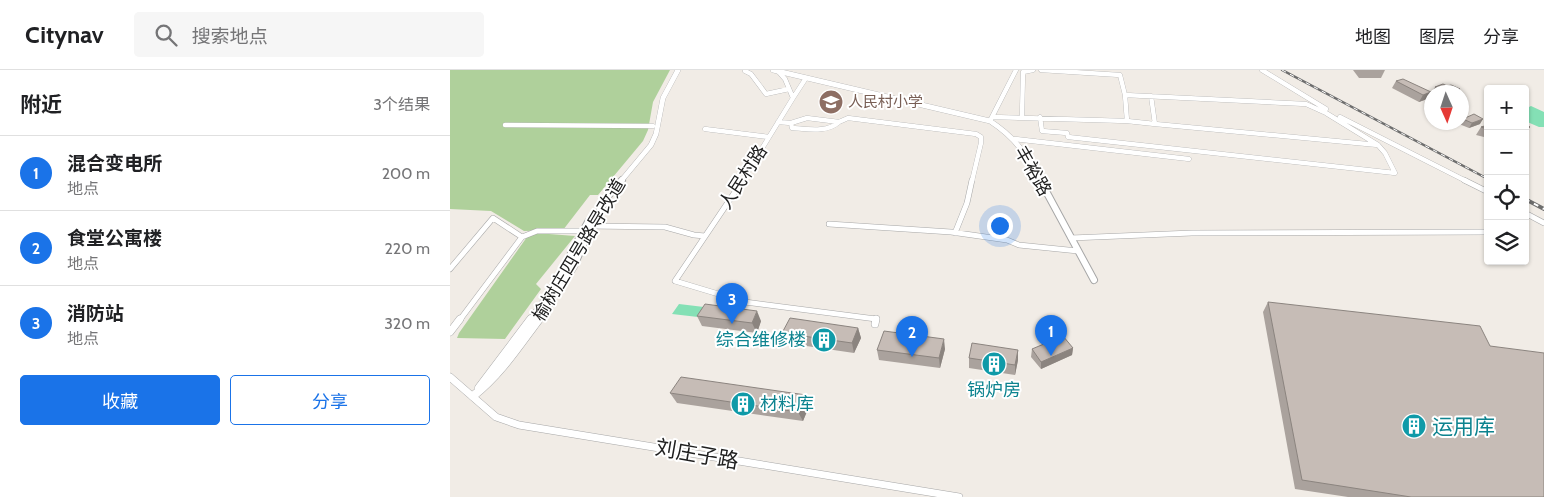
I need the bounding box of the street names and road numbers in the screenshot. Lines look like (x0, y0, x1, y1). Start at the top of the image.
street label: 人民村路 (714, 141, 772, 213)
street label: 丰裕路 (1010, 142, 1056, 200)
street label: 榆树庄四号路导改道 (528, 175, 630, 325)
street label: 刘庄子路 (653, 434, 741, 474)

